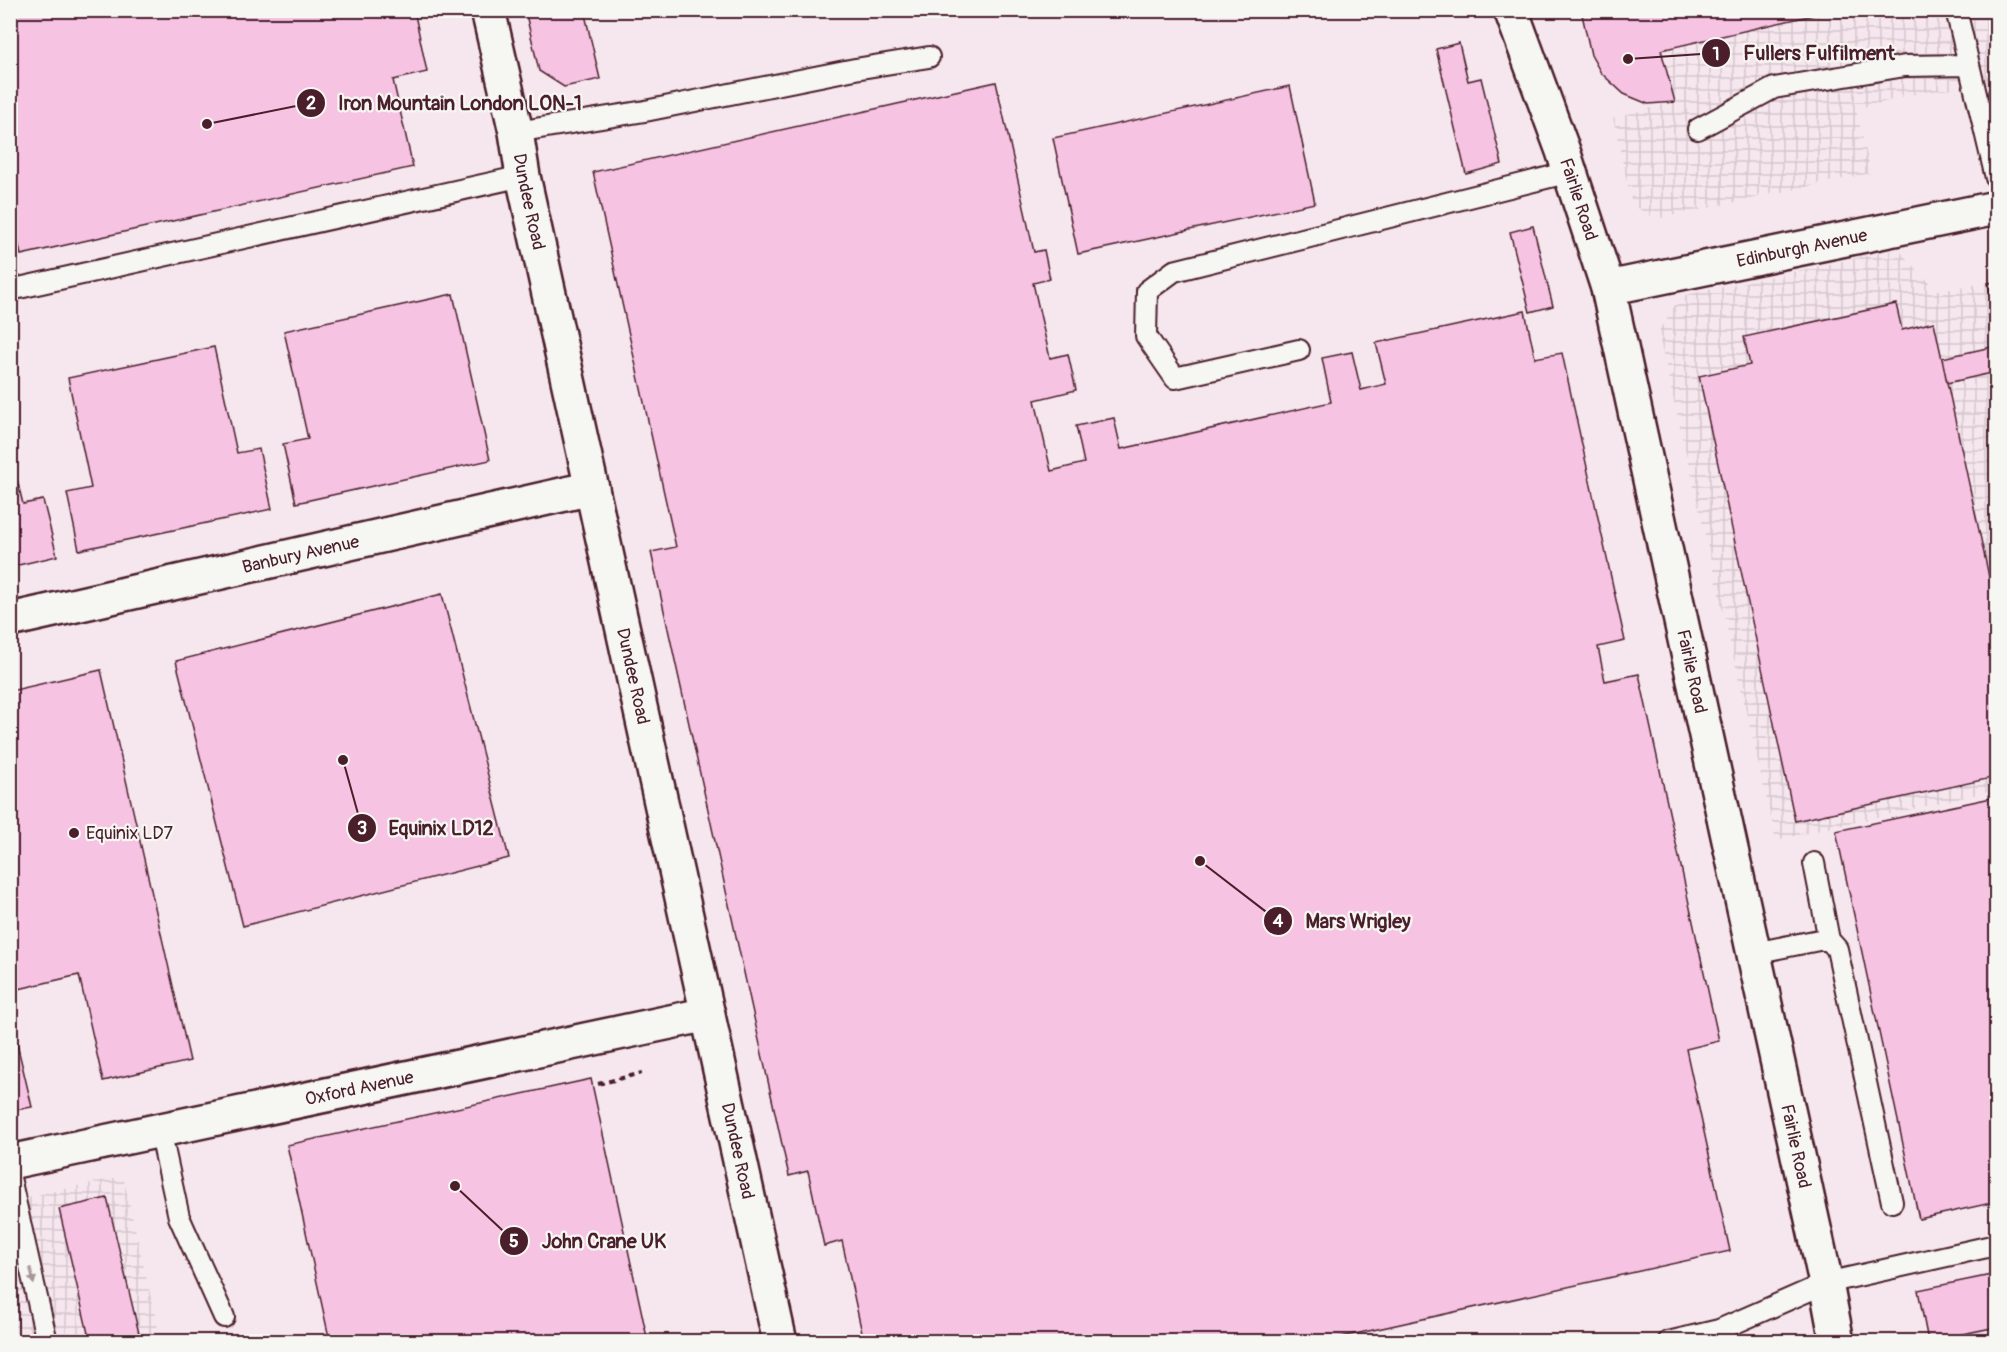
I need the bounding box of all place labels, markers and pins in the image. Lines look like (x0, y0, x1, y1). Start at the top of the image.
callout: Fullers Fulfilment (1701, 34, 1906, 72)
callout: Iron Mountain London LON-1 (296, 84, 594, 122)
callout: Equinix LD12 (347, 809, 506, 847)
place label: Equinix LD7 (86, 822, 174, 845)
marker: Equinix LD7 (67, 826, 81, 840)
callout: Mars Wrigley (1263, 902, 1422, 940)
callout: John Crane UK (499, 1222, 678, 1260)

